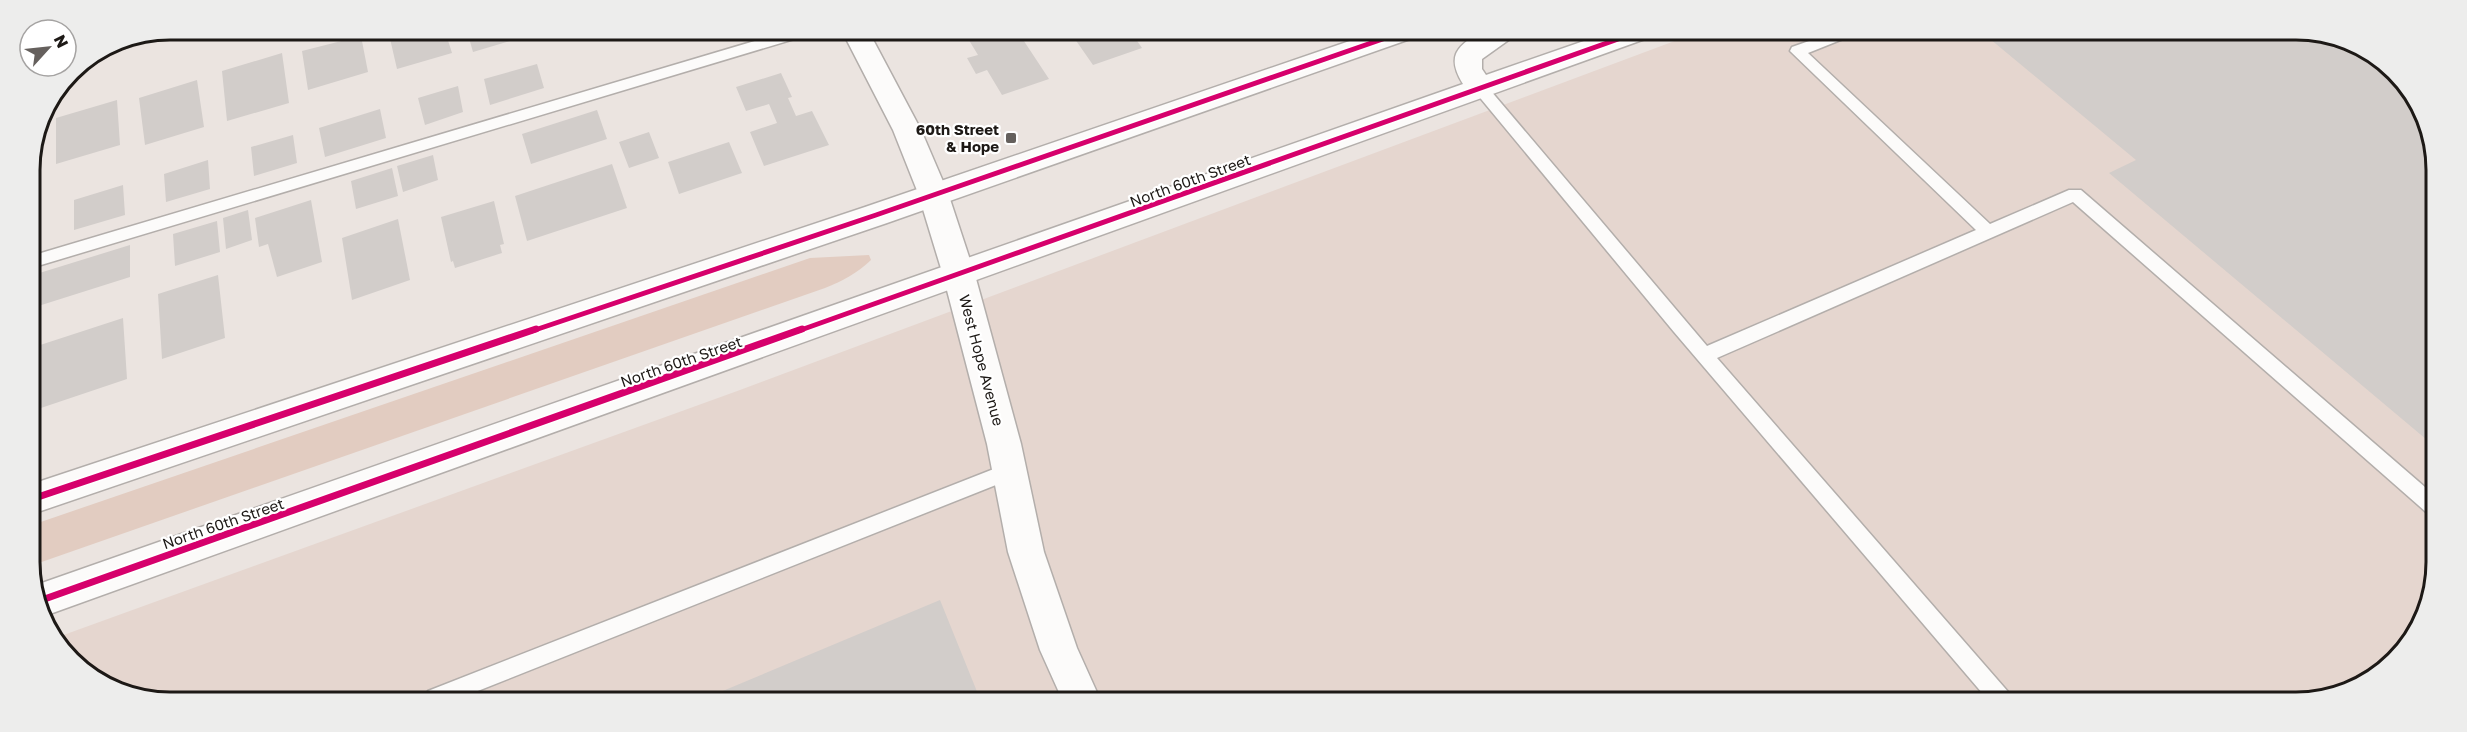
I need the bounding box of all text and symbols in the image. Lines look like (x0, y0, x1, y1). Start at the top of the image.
north arrow (18, 18, 78, 78)
text: N (50, 31, 73, 51)
place label: 60th Street & Hope (916, 120, 999, 155)
marker: 60th Street & Hope (1004, 131, 1018, 145)
street label: North 60th Street (1127, 150, 1253, 210)
street label: West Hope Avenue (956, 292, 1008, 428)
street label: North 60th Street (618, 332, 744, 390)
street label: North 60th Street (160, 494, 286, 552)

